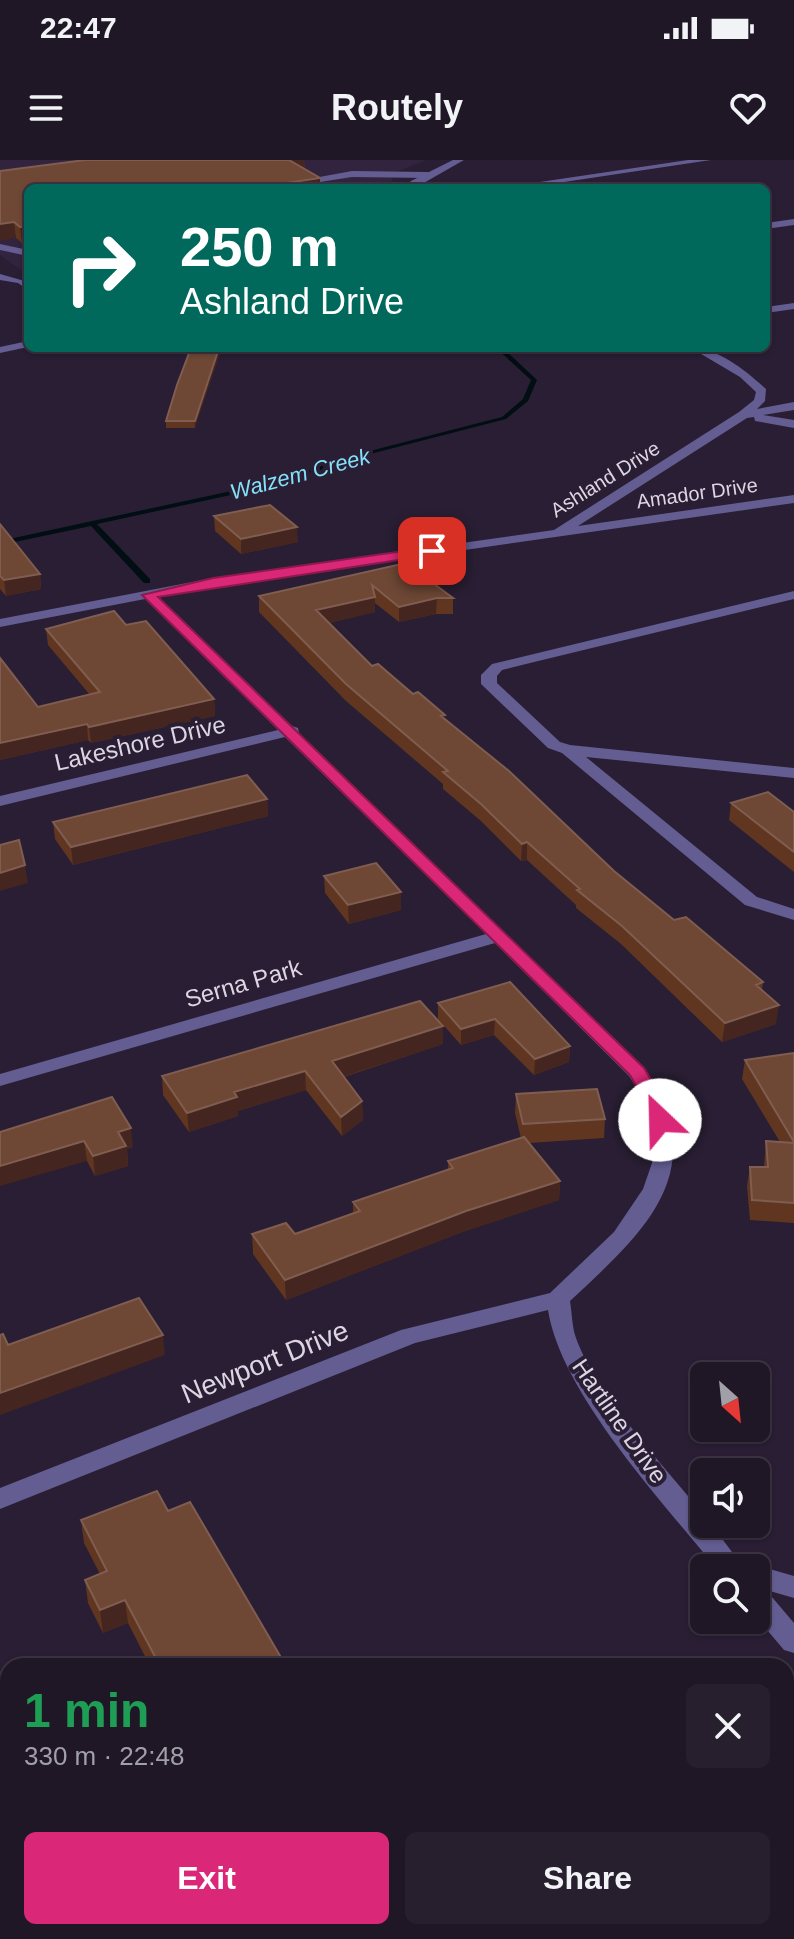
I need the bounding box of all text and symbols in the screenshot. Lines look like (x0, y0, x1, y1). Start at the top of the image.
text: 22:47 (40, 11, 117, 44)
icon: menu (24, 86, 68, 130)
icon: heart (726, 86, 770, 130)
text: Routely (331, 87, 463, 128)
text: 250 m (180, 215, 339, 278)
icon: right (48, 216, 152, 320)
text: Ashland Drive (180, 281, 404, 322)
street label: Ashland Drive (546, 437, 664, 521)
water label: Walzem Creek (227, 443, 374, 505)
street label: Amador Drive (635, 474, 759, 512)
pin (398, 517, 466, 585)
icon: arrive (410, 529, 454, 573)
street label: Lakeshore Drive (52, 710, 228, 776)
street label: Serna Park (182, 953, 305, 1013)
position arrow (618, 1078, 702, 1162)
street label: Newport Drive (177, 1314, 353, 1410)
street label: Hartline Drive (567, 1354, 673, 1488)
north arrow (690, 1362, 770, 1442)
map controls (690, 1362, 770, 1634)
button: sound (690, 1458, 770, 1538)
button: search (690, 1554, 770, 1634)
text: 1 min (24, 1684, 149, 1737)
button: close (686, 1684, 770, 1768)
text: 330 m · 22:48 (24, 1741, 184, 1771)
button: Exit (24, 1832, 389, 1924)
button: Share (405, 1832, 770, 1924)

